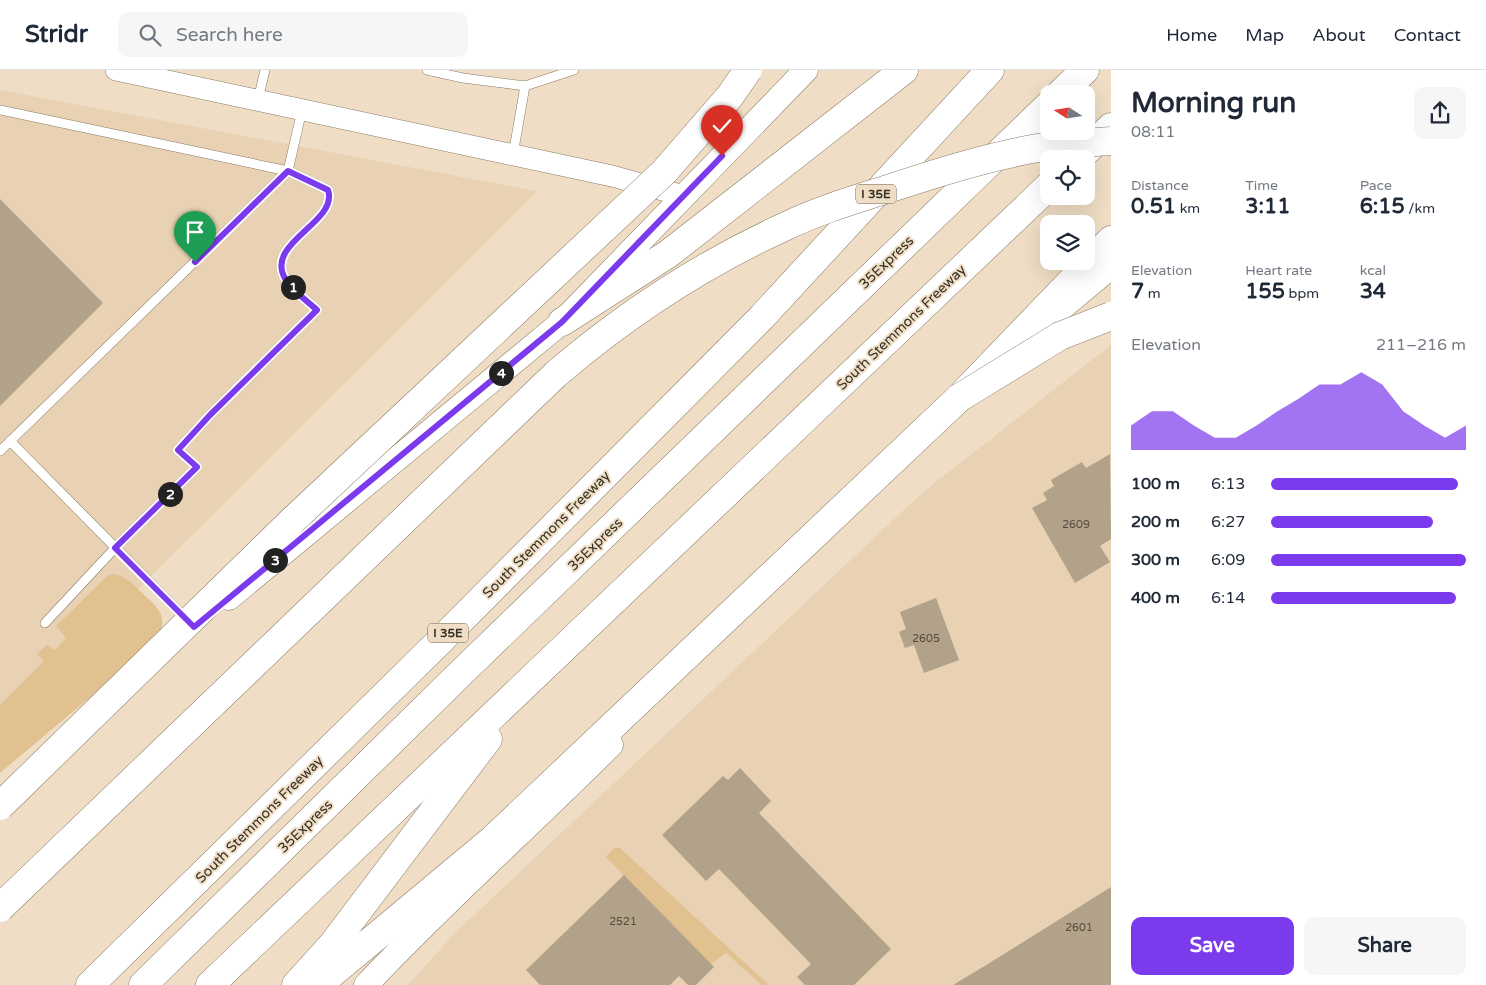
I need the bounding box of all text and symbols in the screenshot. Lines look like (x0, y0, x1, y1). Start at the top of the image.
search box (118, 12, 468, 57)
text: Stridr (25, 20, 88, 49)
icon: search (136, 21, 164, 49)
text: Search here (176, 24, 283, 46)
text: Home (1166, 24, 1217, 46)
text: Map (1245, 24, 1284, 46)
text: About (1312, 24, 1366, 46)
text: Contact (1394, 24, 1461, 46)
north arrow (1040, 85, 1095, 140)
map controls (1040, 85, 1095, 270)
text: Morning run (1131, 86, 1296, 120)
button: share (1414, 87, 1466, 139)
pin (701, 105, 743, 156)
icon: check (708, 112, 736, 140)
text: 08:11 (1131, 122, 1175, 142)
button: locate (1040, 150, 1095, 205)
text: Distance (1131, 177, 1189, 194)
text: Time (1245, 177, 1278, 194)
text: Pace (1360, 177, 1392, 194)
road number: I 35E (856, 185, 896, 204)
text: 0.51 (1131, 194, 1176, 219)
text: 3:11 (1245, 194, 1290, 219)
text: 6:15 (1360, 194, 1405, 219)
text: km (1176, 200, 1200, 217)
text: /km (1405, 200, 1435, 217)
pin (174, 211, 216, 262)
button: layers (1040, 215, 1095, 270)
icon: arrive (181, 218, 209, 246)
street label: 35Express (855, 232, 917, 293)
street label: South Stemmons Freeway (833, 261, 970, 394)
text: Elevation (1131, 262, 1192, 279)
text: Heart rate (1245, 262, 1312, 279)
text: kcal (1360, 262, 1386, 279)
pin: 1 (280, 274, 306, 300)
text: 1 (289, 279, 298, 296)
text: 7 (1131, 279, 1144, 304)
text: 155 (1245, 279, 1285, 304)
text: 34 (1360, 279, 1386, 304)
text: m (1144, 285, 1161, 302)
text: bpm (1285, 285, 1319, 302)
text: Elevation (1131, 335, 1201, 355)
text: 211–216 m (1376, 335, 1466, 355)
pin: 4 (488, 360, 514, 386)
text: 4 (497, 365, 506, 382)
street label: South Stemmons Freeway (479, 467, 614, 602)
text: 100 m (1131, 474, 1180, 494)
text: 6:13 (1211, 474, 1245, 494)
pin: 2 (158, 482, 182, 506)
text: 2 (166, 486, 175, 503)
text: 200 m (1131, 512, 1180, 532)
text: 6:27 (1211, 512, 1245, 532)
street label: 35Express (564, 514, 626, 575)
house number: 2609 (1062, 518, 1090, 531)
pin: 3 (262, 548, 288, 572)
text: 300 m (1131, 550, 1180, 570)
text: 6:09 (1211, 550, 1245, 570)
text: 3 (271, 552, 280, 569)
text: 400 m (1131, 588, 1180, 608)
text: 6:14 (1211, 588, 1245, 608)
road number: I 35E (428, 624, 468, 642)
house number: 2605 (912, 632, 940, 645)
street label: South Stemmons Freeway (192, 752, 327, 887)
street label: 35Express (274, 796, 336, 857)
house number: 2521 (609, 915, 637, 928)
button: Save (1131, 917, 1294, 975)
button: Share (1304, 917, 1466, 975)
house number: 2601 (1065, 921, 1093, 934)

